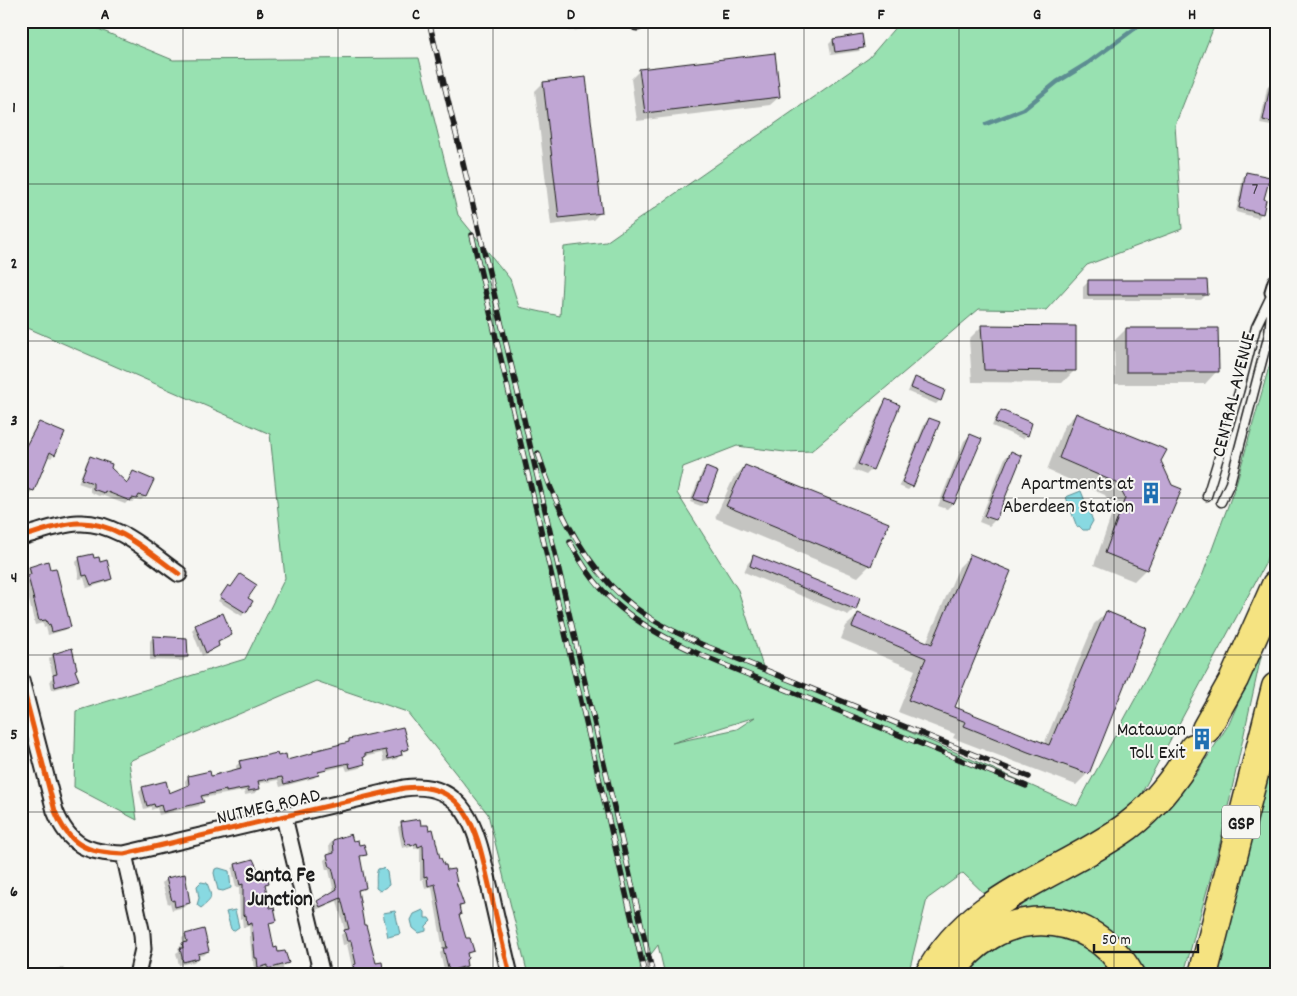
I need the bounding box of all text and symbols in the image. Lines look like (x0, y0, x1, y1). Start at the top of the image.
text: A (101, 4, 110, 27)
text: B (256, 4, 264, 27)
text: C (412, 4, 420, 27)
text: D (567, 4, 576, 27)
text: E (722, 4, 730, 27)
text: F (877, 4, 885, 27)
text: G (1033, 4, 1041, 27)
text: H (1188, 4, 1196, 27)
text: 1 (12, 97, 16, 120)
house number: 7 (1252, 178, 1259, 203)
text: 2 (11, 253, 18, 276)
street label: CENTRAL AVENUE (1206, 329, 1264, 460)
text: 3 (10, 410, 18, 433)
place label: Apartments at Aberdeen Station (1003, 471, 1134, 522)
building icon: Apartments at Aberdeen Station (1138, 480, 1164, 506)
text: 4 (11, 567, 17, 590)
place label: Matawan Toll Exit (1117, 717, 1186, 768)
text: 5 (10, 724, 18, 747)
building icon: Matawan Toll Exit (1189, 726, 1215, 752)
street label: NUTMEG ROAD (214, 782, 323, 833)
road number: GSP (1222, 806, 1260, 839)
district label: Santa Fe Junction (245, 862, 315, 916)
text: 6 (10, 881, 18, 904)
scale bar (1094, 921, 1198, 953)
text: 50 m (1102, 930, 1131, 952)

